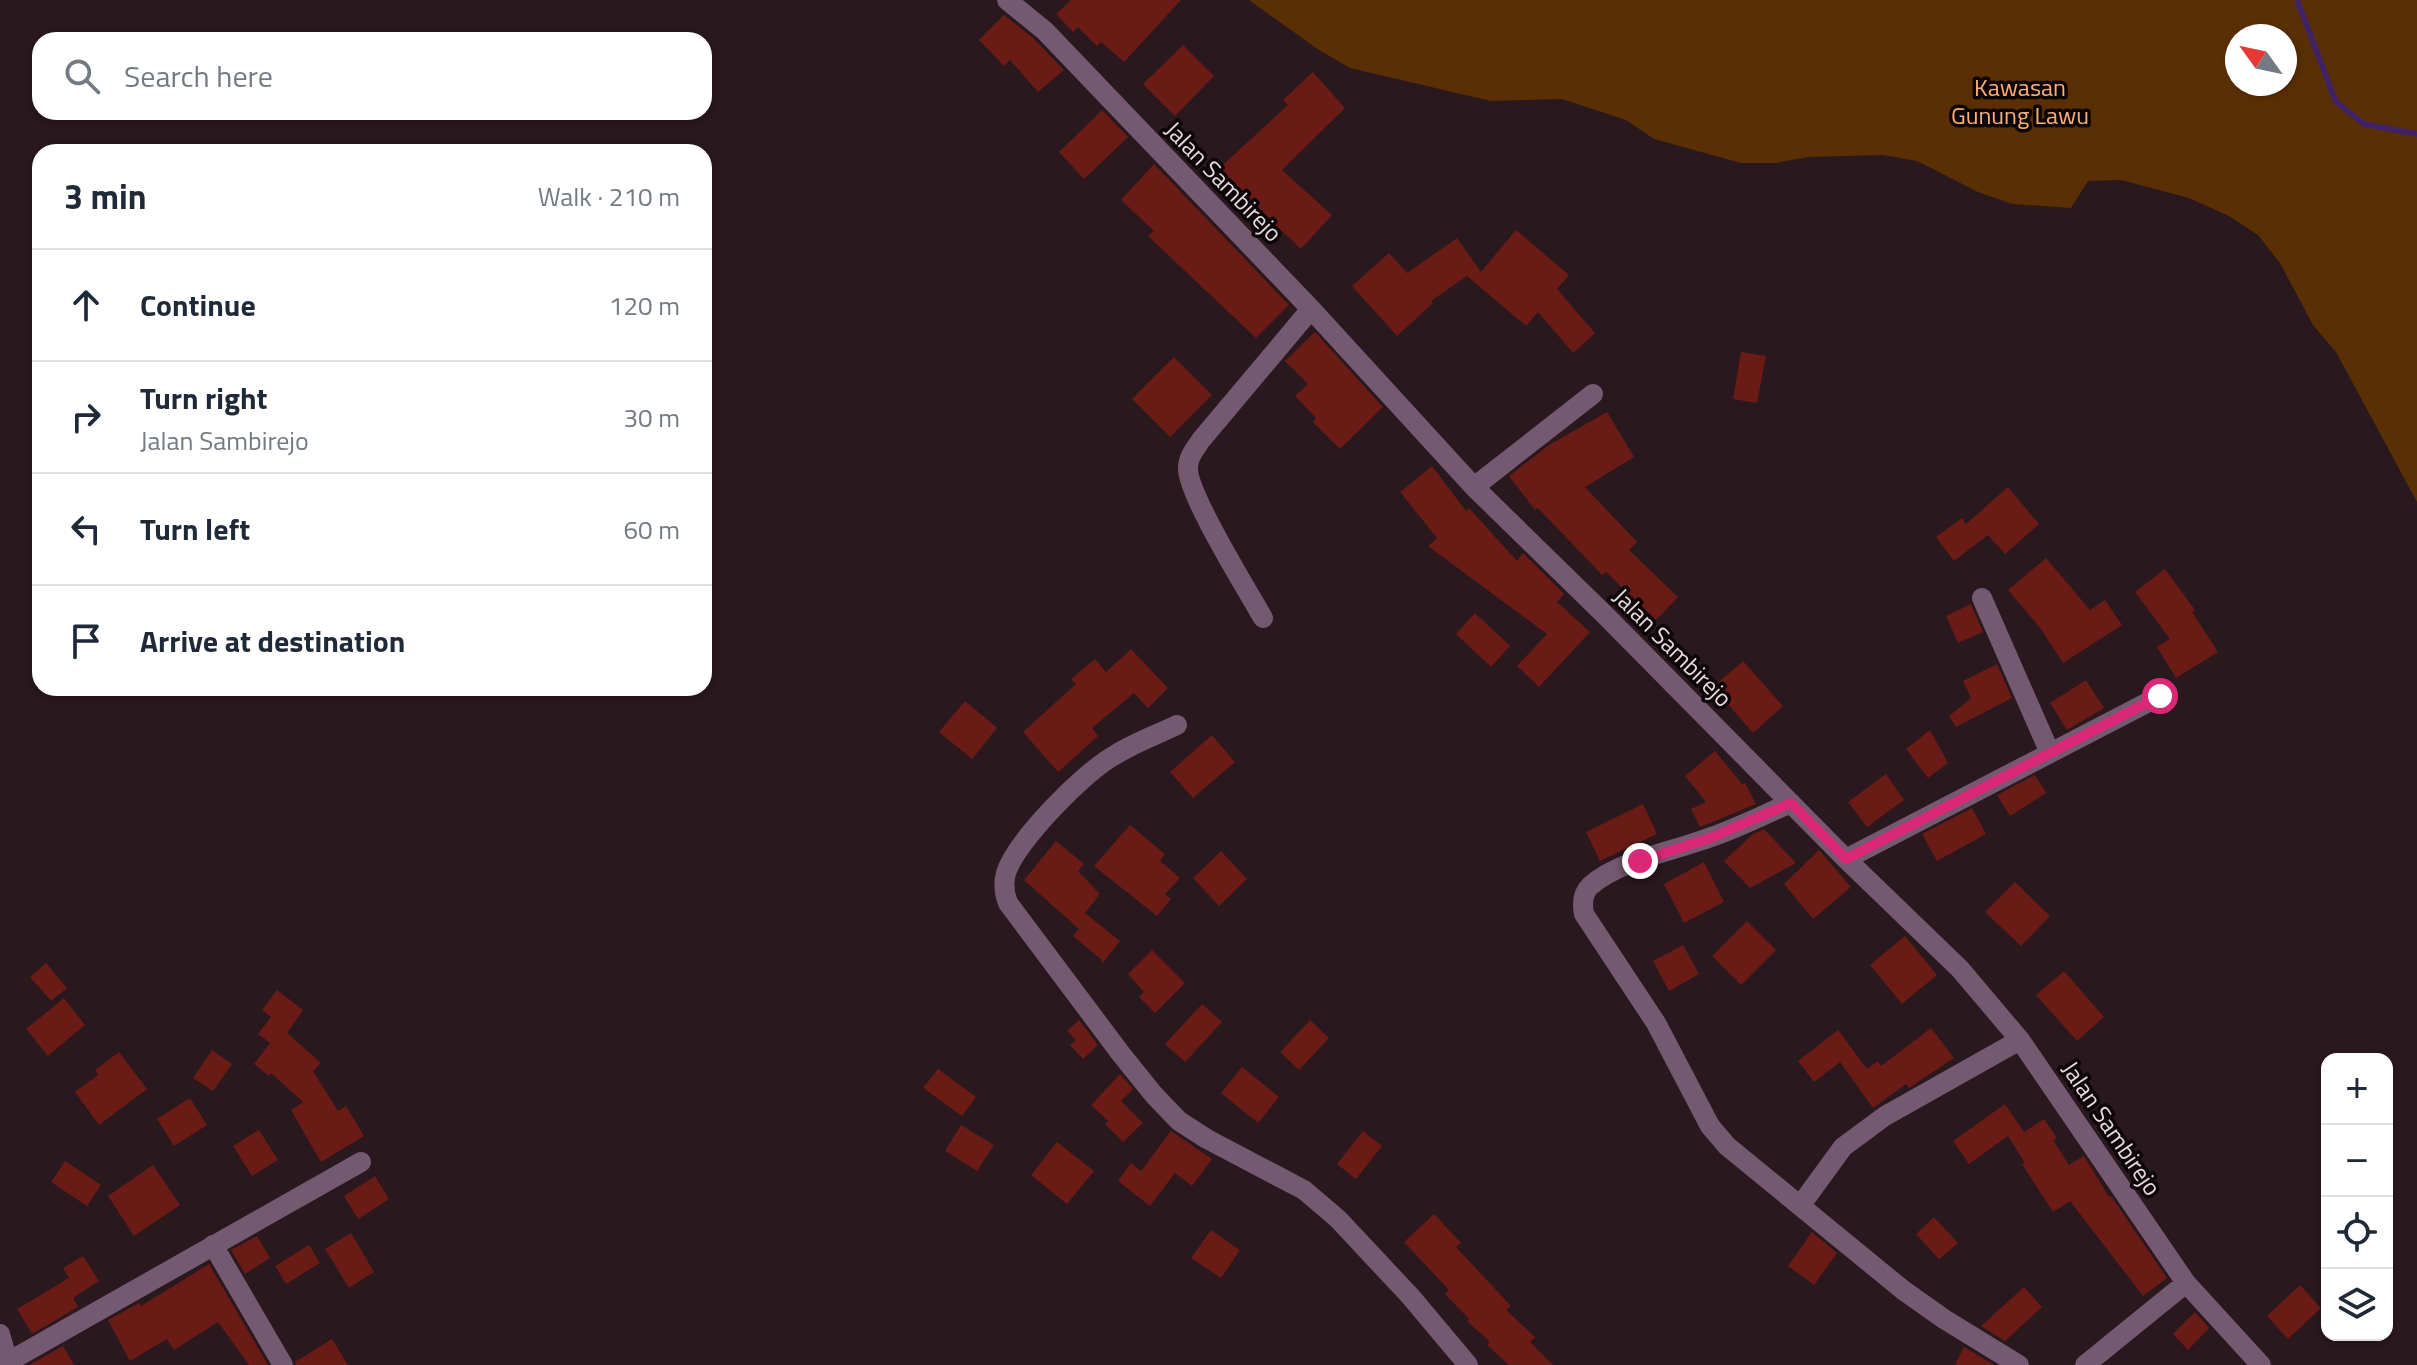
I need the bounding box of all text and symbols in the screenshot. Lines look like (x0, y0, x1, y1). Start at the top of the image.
north arrow (2225, 24, 2297, 96)
search box (32, 32, 712, 120)
text: Search here (124, 53, 273, 99)
icon: search (60, 54, 104, 98)
park label: Kawasan Gunung Lawu (1951, 69, 2089, 133)
street label: Jalan Sambirejo (1157, 112, 1291, 250)
text: 3 min (64, 170, 147, 222)
text: Walk · 210 m (538, 177, 680, 216)
text: Continue (140, 282, 256, 328)
icon: ahead (64, 283, 108, 327)
text: 120 m (609, 286, 680, 325)
text: Turn right (140, 375, 268, 421)
icon: right (64, 395, 108, 439)
text: 30 m (623, 398, 680, 437)
text: Jalan Sambirejo (140, 421, 309, 460)
text: Turn left (140, 506, 250, 552)
icon: left (64, 507, 108, 551)
text: 60 m (623, 510, 680, 549)
street label: Jalan Sambirejo (1605, 579, 1741, 715)
text: Arrive at destination (140, 618, 405, 664)
icon: arrive (64, 619, 108, 663)
route start (2142, 678, 2178, 714)
route end (1622, 843, 1658, 879)
street label: Jalan Sambirejo (2054, 1053, 2170, 1203)
map controls (2321, 1053, 2393, 1341)
button: + (2321, 1053, 2393, 1125)
button: − (2321, 1125, 2393, 1197)
button: locate (2321, 1197, 2393, 1269)
button: layers (2321, 1269, 2393, 1341)

